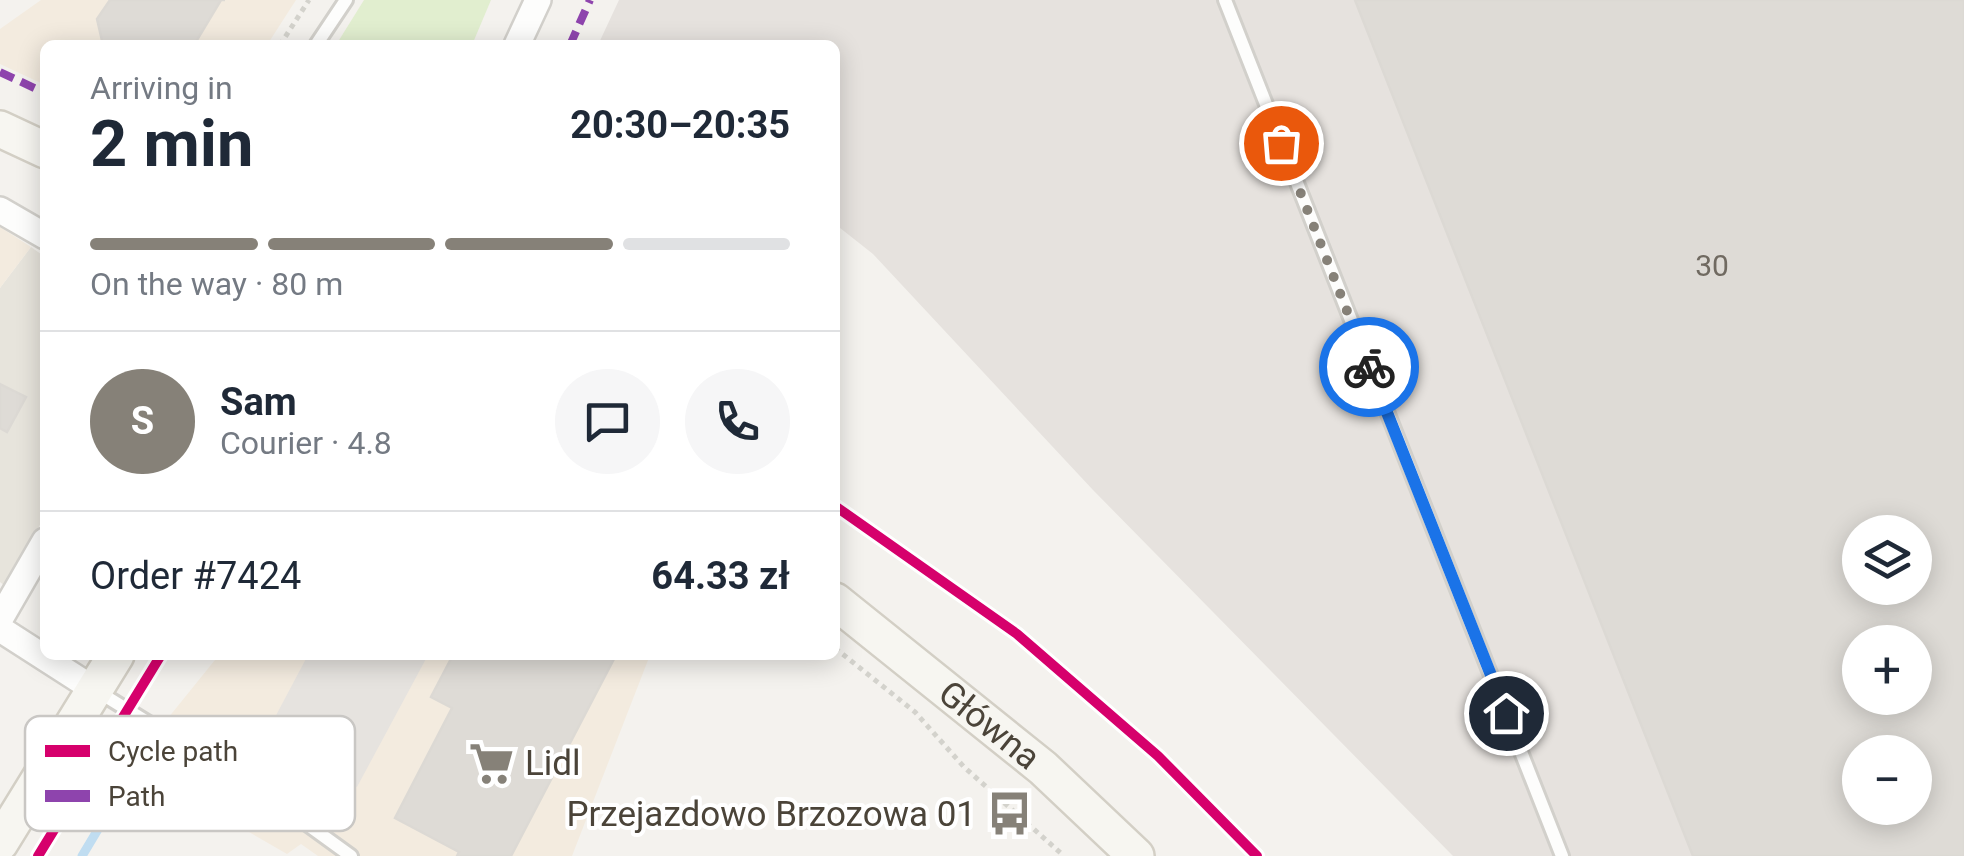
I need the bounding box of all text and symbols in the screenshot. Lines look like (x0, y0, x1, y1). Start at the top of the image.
text: Arriving in (90, 69, 233, 107)
pin (1239, 101, 1324, 186)
text: 20:30–20:35 (570, 103, 790, 147)
text: 2 min (90, 106, 253, 182)
icon: bag (1254, 116, 1309, 171)
house number: 30 (1695, 248, 1729, 283)
text: On the way · 80 m (90, 265, 343, 303)
courier (1319, 317, 1419, 417)
icon: bike (1342, 340, 1397, 395)
button: chat (555, 369, 660, 474)
button: phone (685, 369, 790, 474)
text: Sam (220, 380, 297, 424)
text: S (131, 399, 154, 443)
text: Courier · 4.8 (220, 424, 392, 462)
map controls (1842, 515, 1932, 825)
button: layers (1842, 515, 1932, 605)
text: Order #7424 (90, 554, 301, 598)
text: 64.33 zł (651, 554, 790, 598)
button: + (1842, 625, 1932, 715)
pin (1464, 671, 1549, 756)
street label: Główna (930, 672, 1048, 778)
icon: home (1479, 686, 1534, 741)
legend (25, 716, 355, 831)
text: Cycle path (108, 735, 238, 768)
button: − (1842, 735, 1932, 825)
supermarket icon: Lidl (468, 739, 516, 787)
place label: Lidl (525, 743, 581, 784)
text: Path (108, 780, 165, 813)
bus stop icon: Przejazdowo Brzozowa 01 (985, 790, 1033, 838)
place label: Przejazdowo Brzozowa 01 (566, 794, 976, 835)

